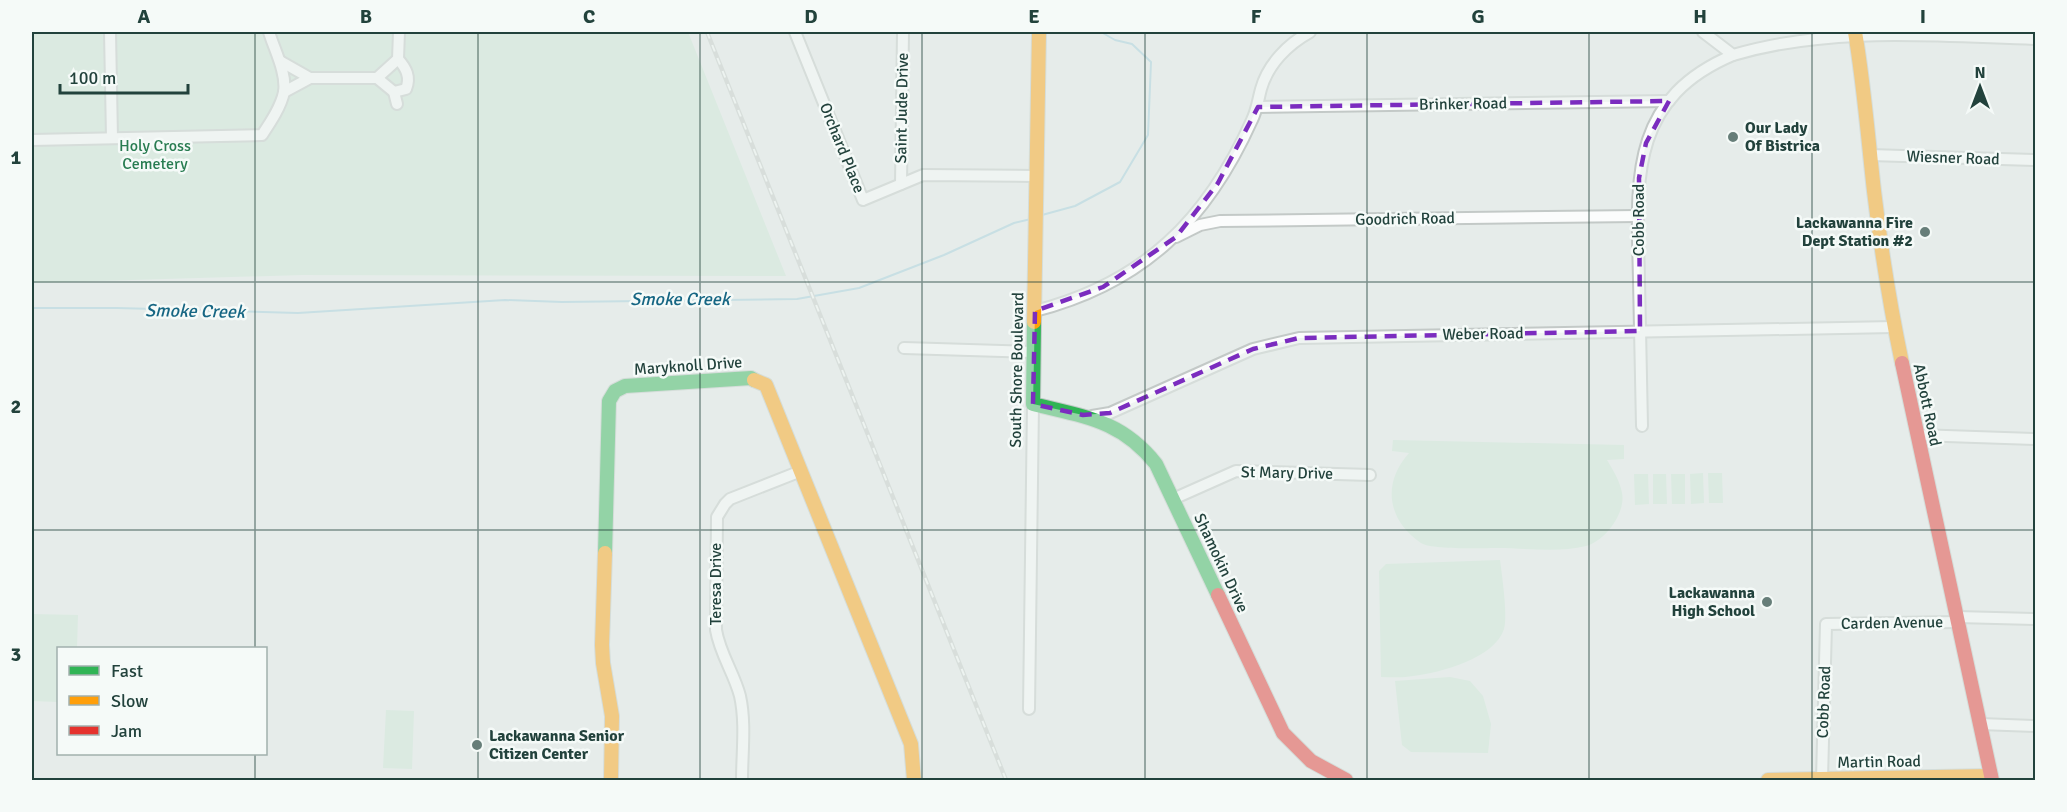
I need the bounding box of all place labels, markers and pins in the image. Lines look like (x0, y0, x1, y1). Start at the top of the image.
place label: Our Lady Of Bistrica (1745, 118, 1820, 156)
marker: Our Lady Of Bistrica (1726, 130, 1740, 144)
place label: Lackawanna Fire Dept Station #2 (1796, 213, 1913, 251)
marker: Lackawanna Fire Dept Station #2 (1918, 225, 1932, 239)
place label: Lackawanna High School (1669, 583, 1755, 621)
marker: Lackawanna High School (1760, 595, 1774, 609)
place label: Lackawanna Senior Citizen Center (489, 726, 625, 764)
marker: Lackawanna Senior Citizen Center (470, 738, 484, 752)

